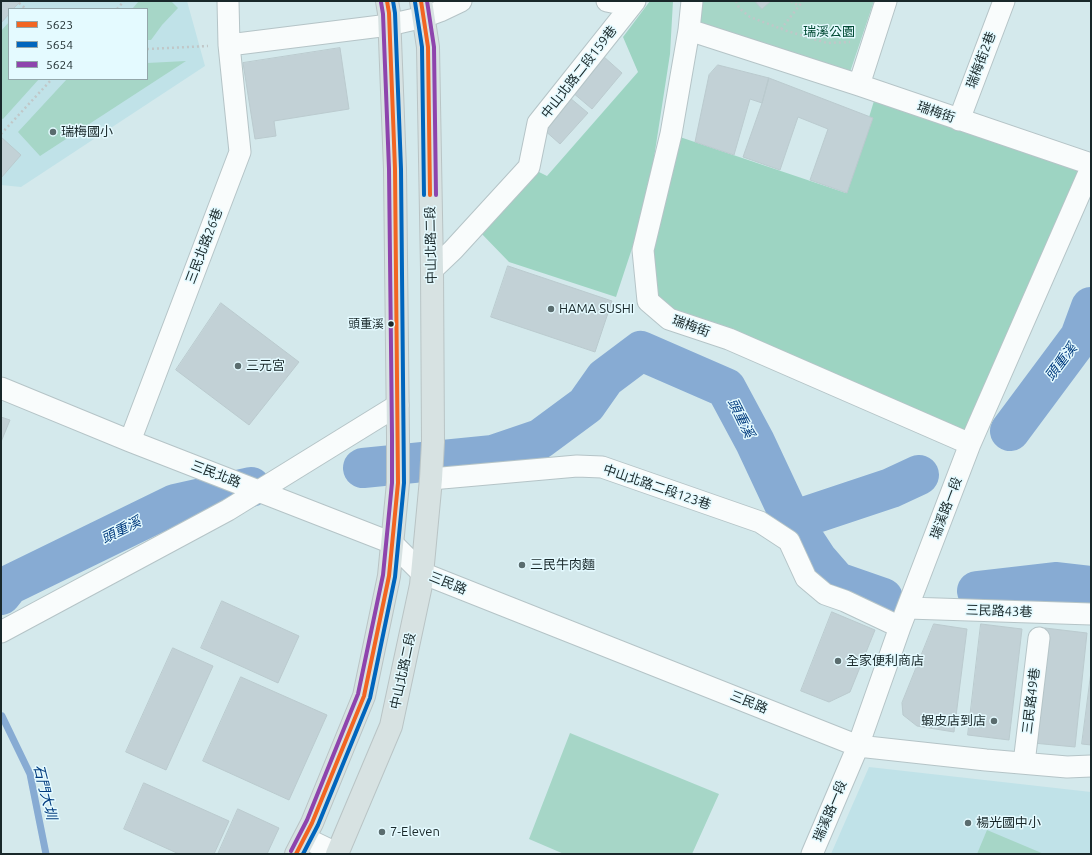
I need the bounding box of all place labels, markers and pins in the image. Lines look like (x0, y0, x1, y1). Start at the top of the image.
place label: 瑞梅國小 (61, 124, 113, 140)
marker: 瑞梅國小 (48, 127, 58, 137)
place label: HAMA SUSHI (559, 301, 634, 317)
marker: HAMA SUSHI (546, 304, 556, 314)
place label: 頭重溪 (348, 317, 384, 331)
marker: 頭重溪 (386, 319, 396, 329)
place label: 三元宮 (246, 358, 285, 374)
marker: 三元宮 (233, 361, 243, 371)
place label: 三民牛肉麵 (530, 557, 595, 573)
marker: 三民牛肉麵 (517, 560, 527, 570)
place label: 全家便利商店 (846, 653, 924, 669)
marker: 全家便利商店 (833, 656, 843, 666)
place label: 蝦皮店到店 (921, 713, 986, 729)
marker: 蝦皮店到店 (989, 716, 999, 726)
place label: 楊光國中小 (976, 815, 1041, 831)
marker: 楊光國中小 (963, 818, 973, 828)
place label: 7-Eleven (390, 824, 440, 840)
marker: 7-Eleven (377, 827, 387, 837)

